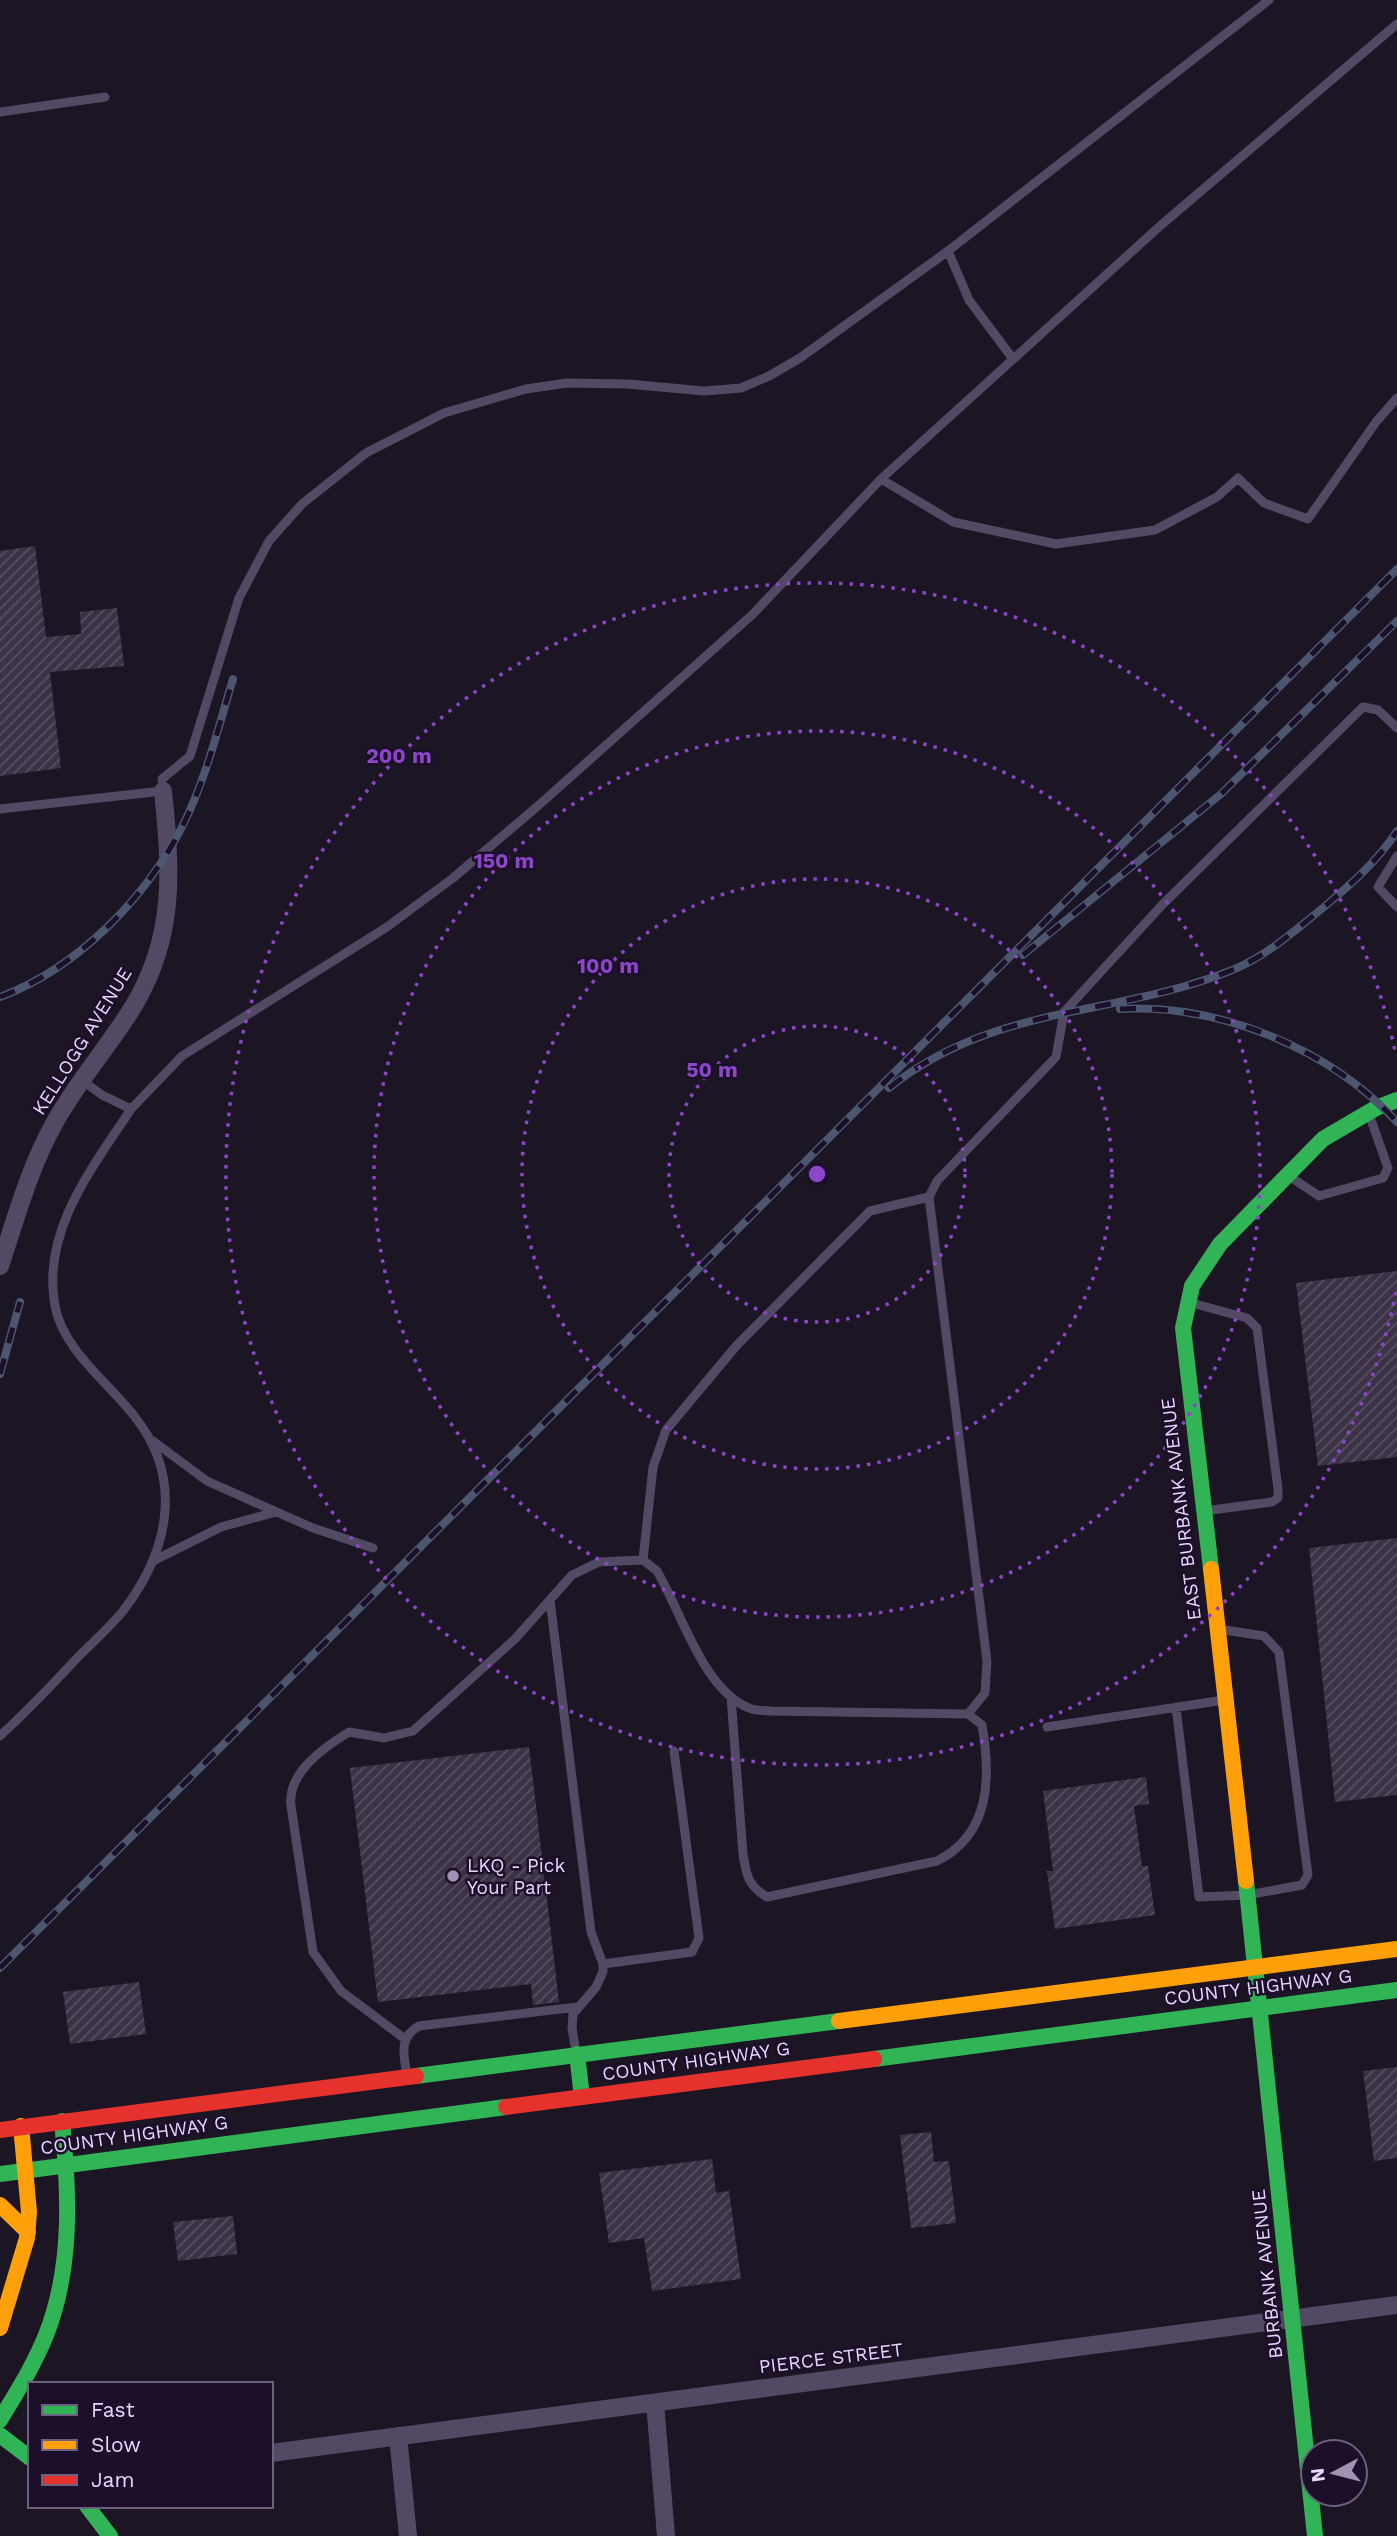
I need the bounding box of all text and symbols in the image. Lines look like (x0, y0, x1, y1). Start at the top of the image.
text: 200 m (366, 743, 432, 768)
text: 150 m (474, 848, 534, 873)
text: 100 m (577, 953, 639, 978)
street label: KELLOGG AVENUE (27, 963, 137, 1119)
text: 50 m (686, 1057, 738, 1082)
centre of rings (805, 1162, 829, 1186)
street label: EAST BURBANK AVENUE (1156, 1396, 1206, 1622)
place label: LKQ - Pick Your Part (467, 1854, 565, 1899)
marker: LKQ - Pick Your Part (445, 1868, 461, 1884)
street label: COUNTY HIGHWAY G (1163, 1964, 1353, 2010)
street label: COUNTY HIGHWAY G (601, 2036, 791, 2086)
street label: COUNTY HIGHWAY G (39, 2110, 229, 2160)
street label: BURBANK AVENUE (1247, 2188, 1287, 2360)
street label: PIERCE STREET (758, 2338, 904, 2378)
legend (28, 2382, 273, 2508)
text: Fast (91, 2397, 135, 2422)
text: Slow (91, 2432, 141, 2457)
north arrow (1299, 2438, 1369, 2508)
text: Jam (91, 2467, 134, 2492)
text: N (1305, 2467, 1330, 2483)

